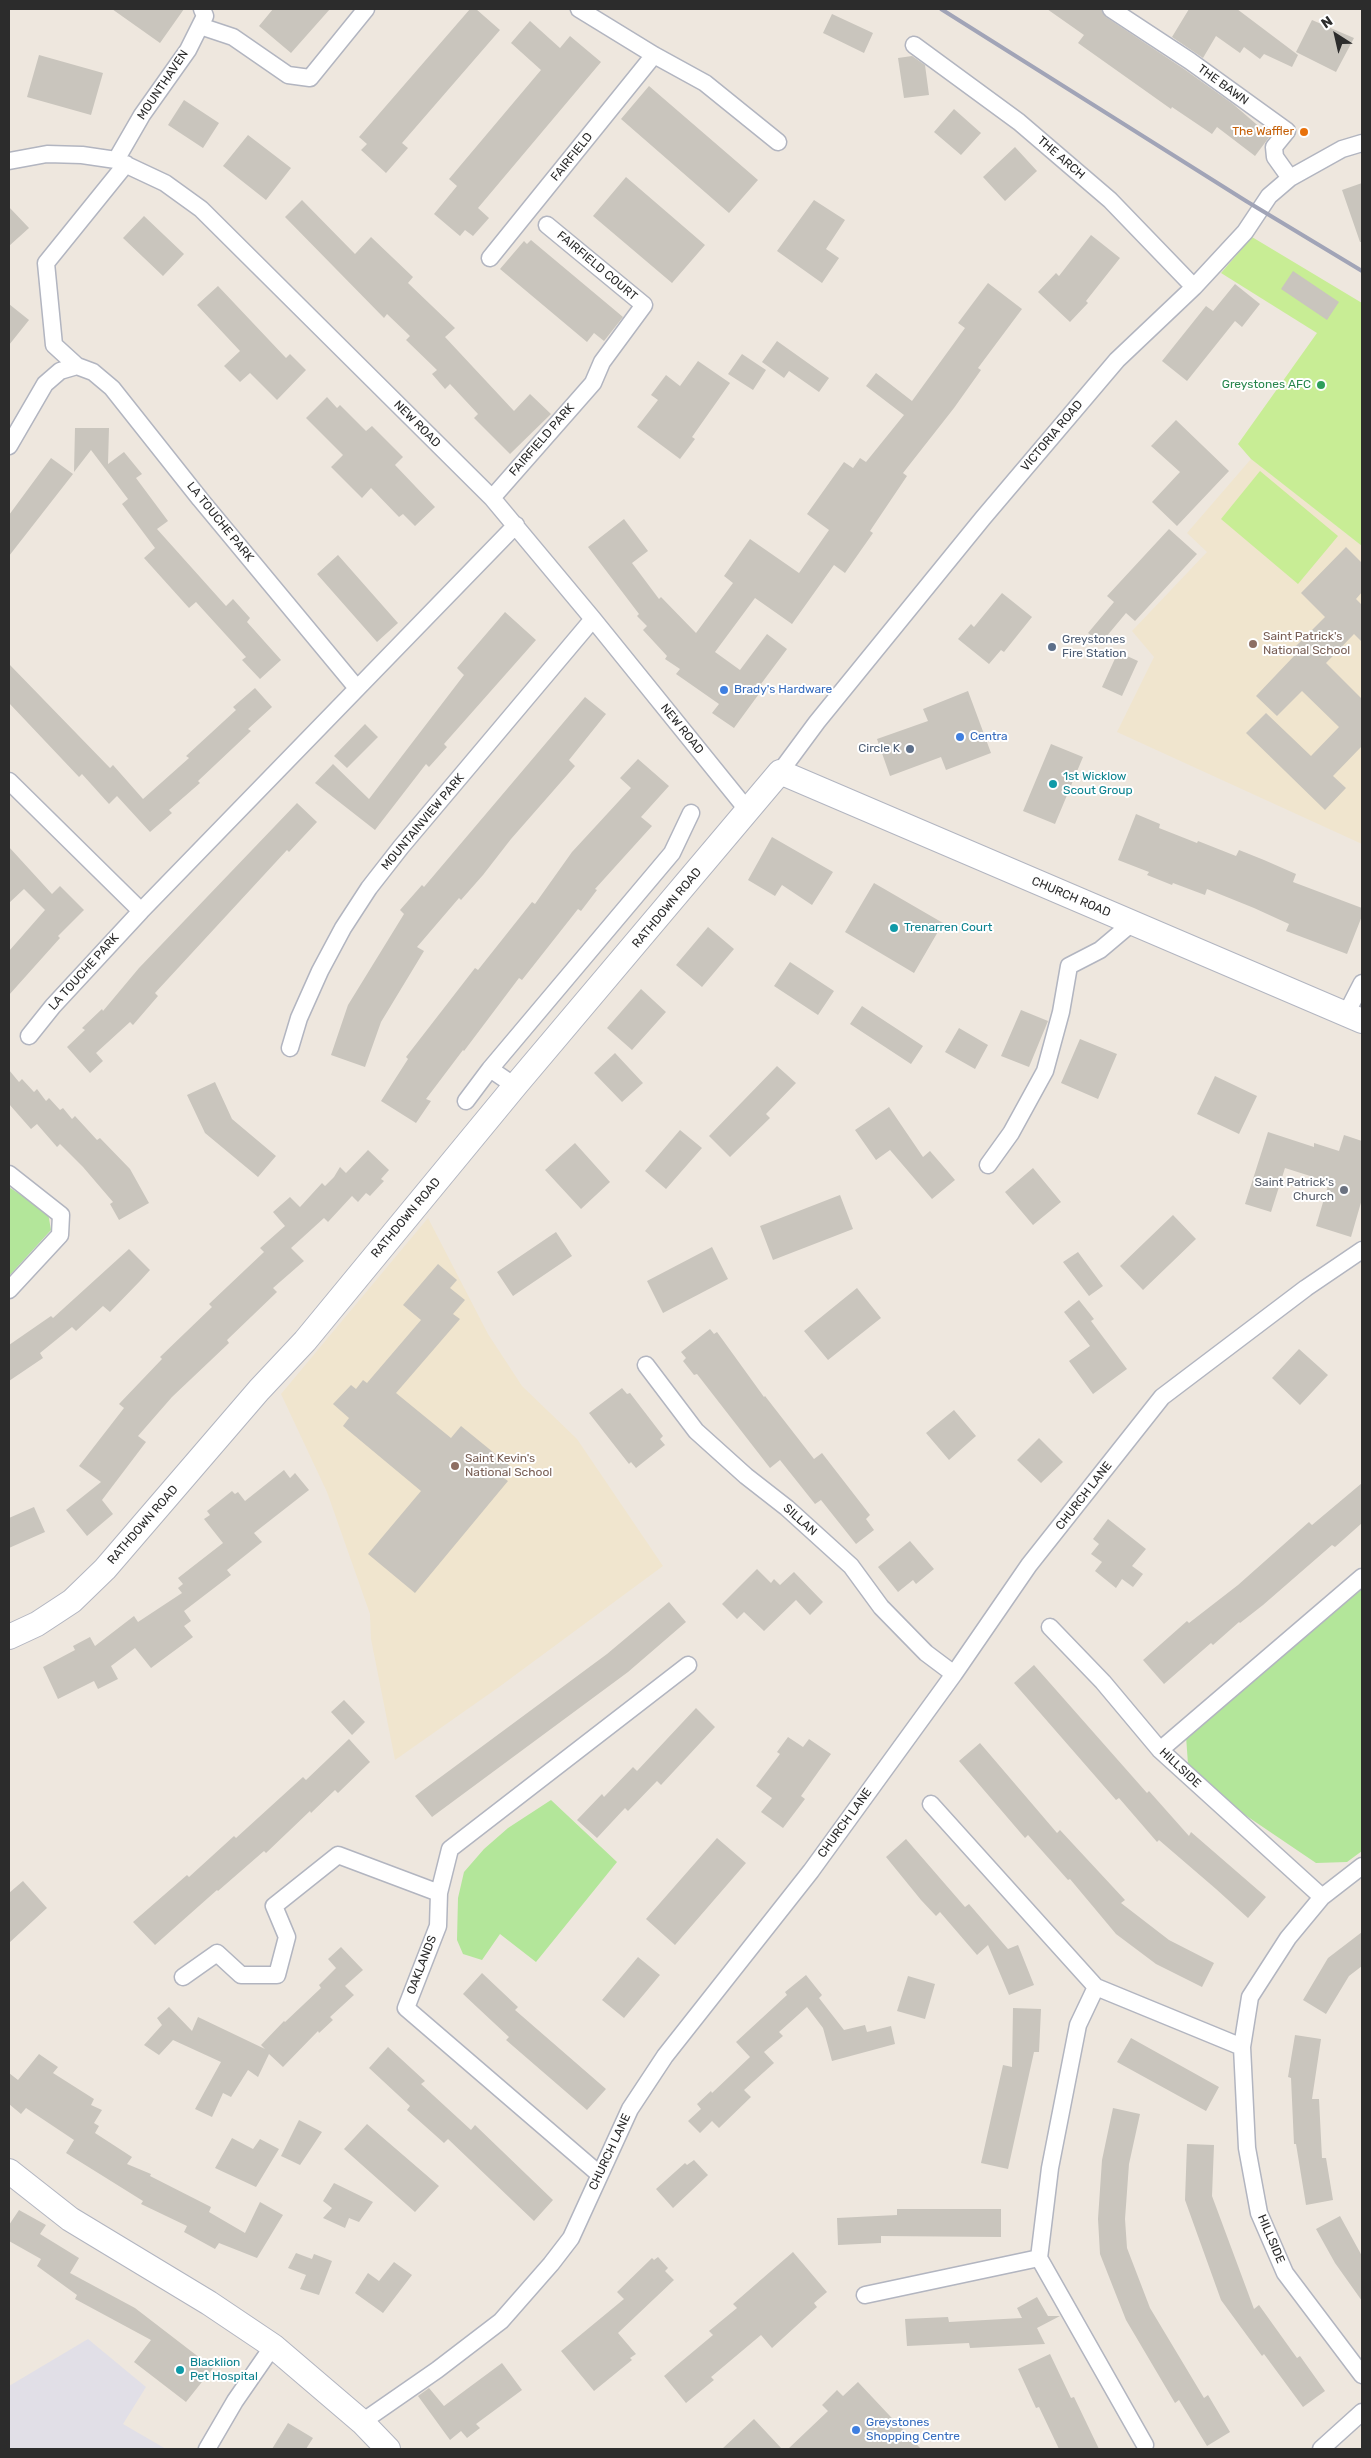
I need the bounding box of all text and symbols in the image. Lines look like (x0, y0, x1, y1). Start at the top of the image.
north arrow (1311, 10, 1361, 60)
text: N (1318, 12, 1336, 32)
street label: MOUNTHAVEN (134, 47, 192, 123)
street label: THE BAWN (1195, 62, 1251, 108)
place label: The Waffler (1232, 125, 1294, 139)
marker: The Waffler (1298, 126, 1310, 138)
street label: FAIRFIELD (548, 130, 596, 184)
street label: THE ARCH (1034, 133, 1088, 183)
street label: FAIRFIELD COURT (554, 228, 640, 304)
place label: Greystones AFC (1222, 378, 1311, 392)
marker: Greystones AFC (1315, 379, 1327, 391)
street label: NEW ROAD (391, 398, 443, 450)
street label: VICTORIA ROAD (1018, 398, 1086, 474)
street label: FAIRFIELD PARK (507, 401, 577, 479)
street label: LA TOUCHE PARK (184, 479, 256, 565)
place label: Saint Patrick's National School (1263, 630, 1350, 658)
place label: Greystones Fire Station (1062, 633, 1126, 661)
marker: Saint Patrick's National School (1247, 638, 1259, 650)
marker: Greystones Fire Station (1046, 641, 1058, 653)
place label: Brady's Hardware (734, 683, 832, 697)
marker: Brady's Hardware (718, 684, 730, 696)
street label: NEW ROAD (657, 701, 707, 757)
place label: Centra (970, 730, 1008, 744)
marker: Centra (954, 731, 966, 743)
place label: Circle K (858, 742, 900, 756)
marker: Circle K (904, 743, 916, 755)
place label: 1st Wicklow Scout Group (1063, 770, 1133, 798)
street label: MOUNTAINVIEW PARK (378, 771, 468, 873)
marker: 1st Wicklow Scout Group (1047, 778, 1059, 790)
street label: RATHDOWN ROAD (629, 865, 705, 951)
street label: CHURCH ROAD (1029, 874, 1113, 920)
place label: Trenarren Court (904, 921, 992, 935)
marker: Trenarren Court (888, 922, 900, 934)
street label: LA TOUCHE PARK (46, 931, 122, 1013)
street label: RATHDOWN ROAD (368, 1175, 444, 1261)
place label: Saint Patrick's Church (1255, 1176, 1334, 1204)
marker: Saint Patrick's Church (1338, 1184, 1350, 1196)
place label: Saint Kevin's National School (465, 1452, 552, 1480)
street label: CHURCH LANE (1053, 1459, 1115, 1533)
marker: Saint Kevin's National School (449, 1460, 461, 1472)
street label: RATHDOWN ROAD (105, 1483, 181, 1567)
street label: SILLAN (780, 1501, 820, 1539)
street label: HILLSIDE (1156, 1745, 1204, 1791)
street label: CHURCH LANE (815, 1785, 875, 1861)
street label: OAKLANDS (404, 1933, 440, 1997)
street label: CHURCH LANE (586, 2111, 634, 2193)
street label: HILLSIDE (1254, 2212, 1288, 2266)
place label: Blacklion Pet Hospital (190, 2356, 258, 2384)
marker: Blacklion Pet Hospital (174, 2364, 186, 2376)
place label: Greystones Shopping Centre (866, 2416, 960, 2444)
marker: Greystones Shopping Centre (850, 2424, 862, 2436)

